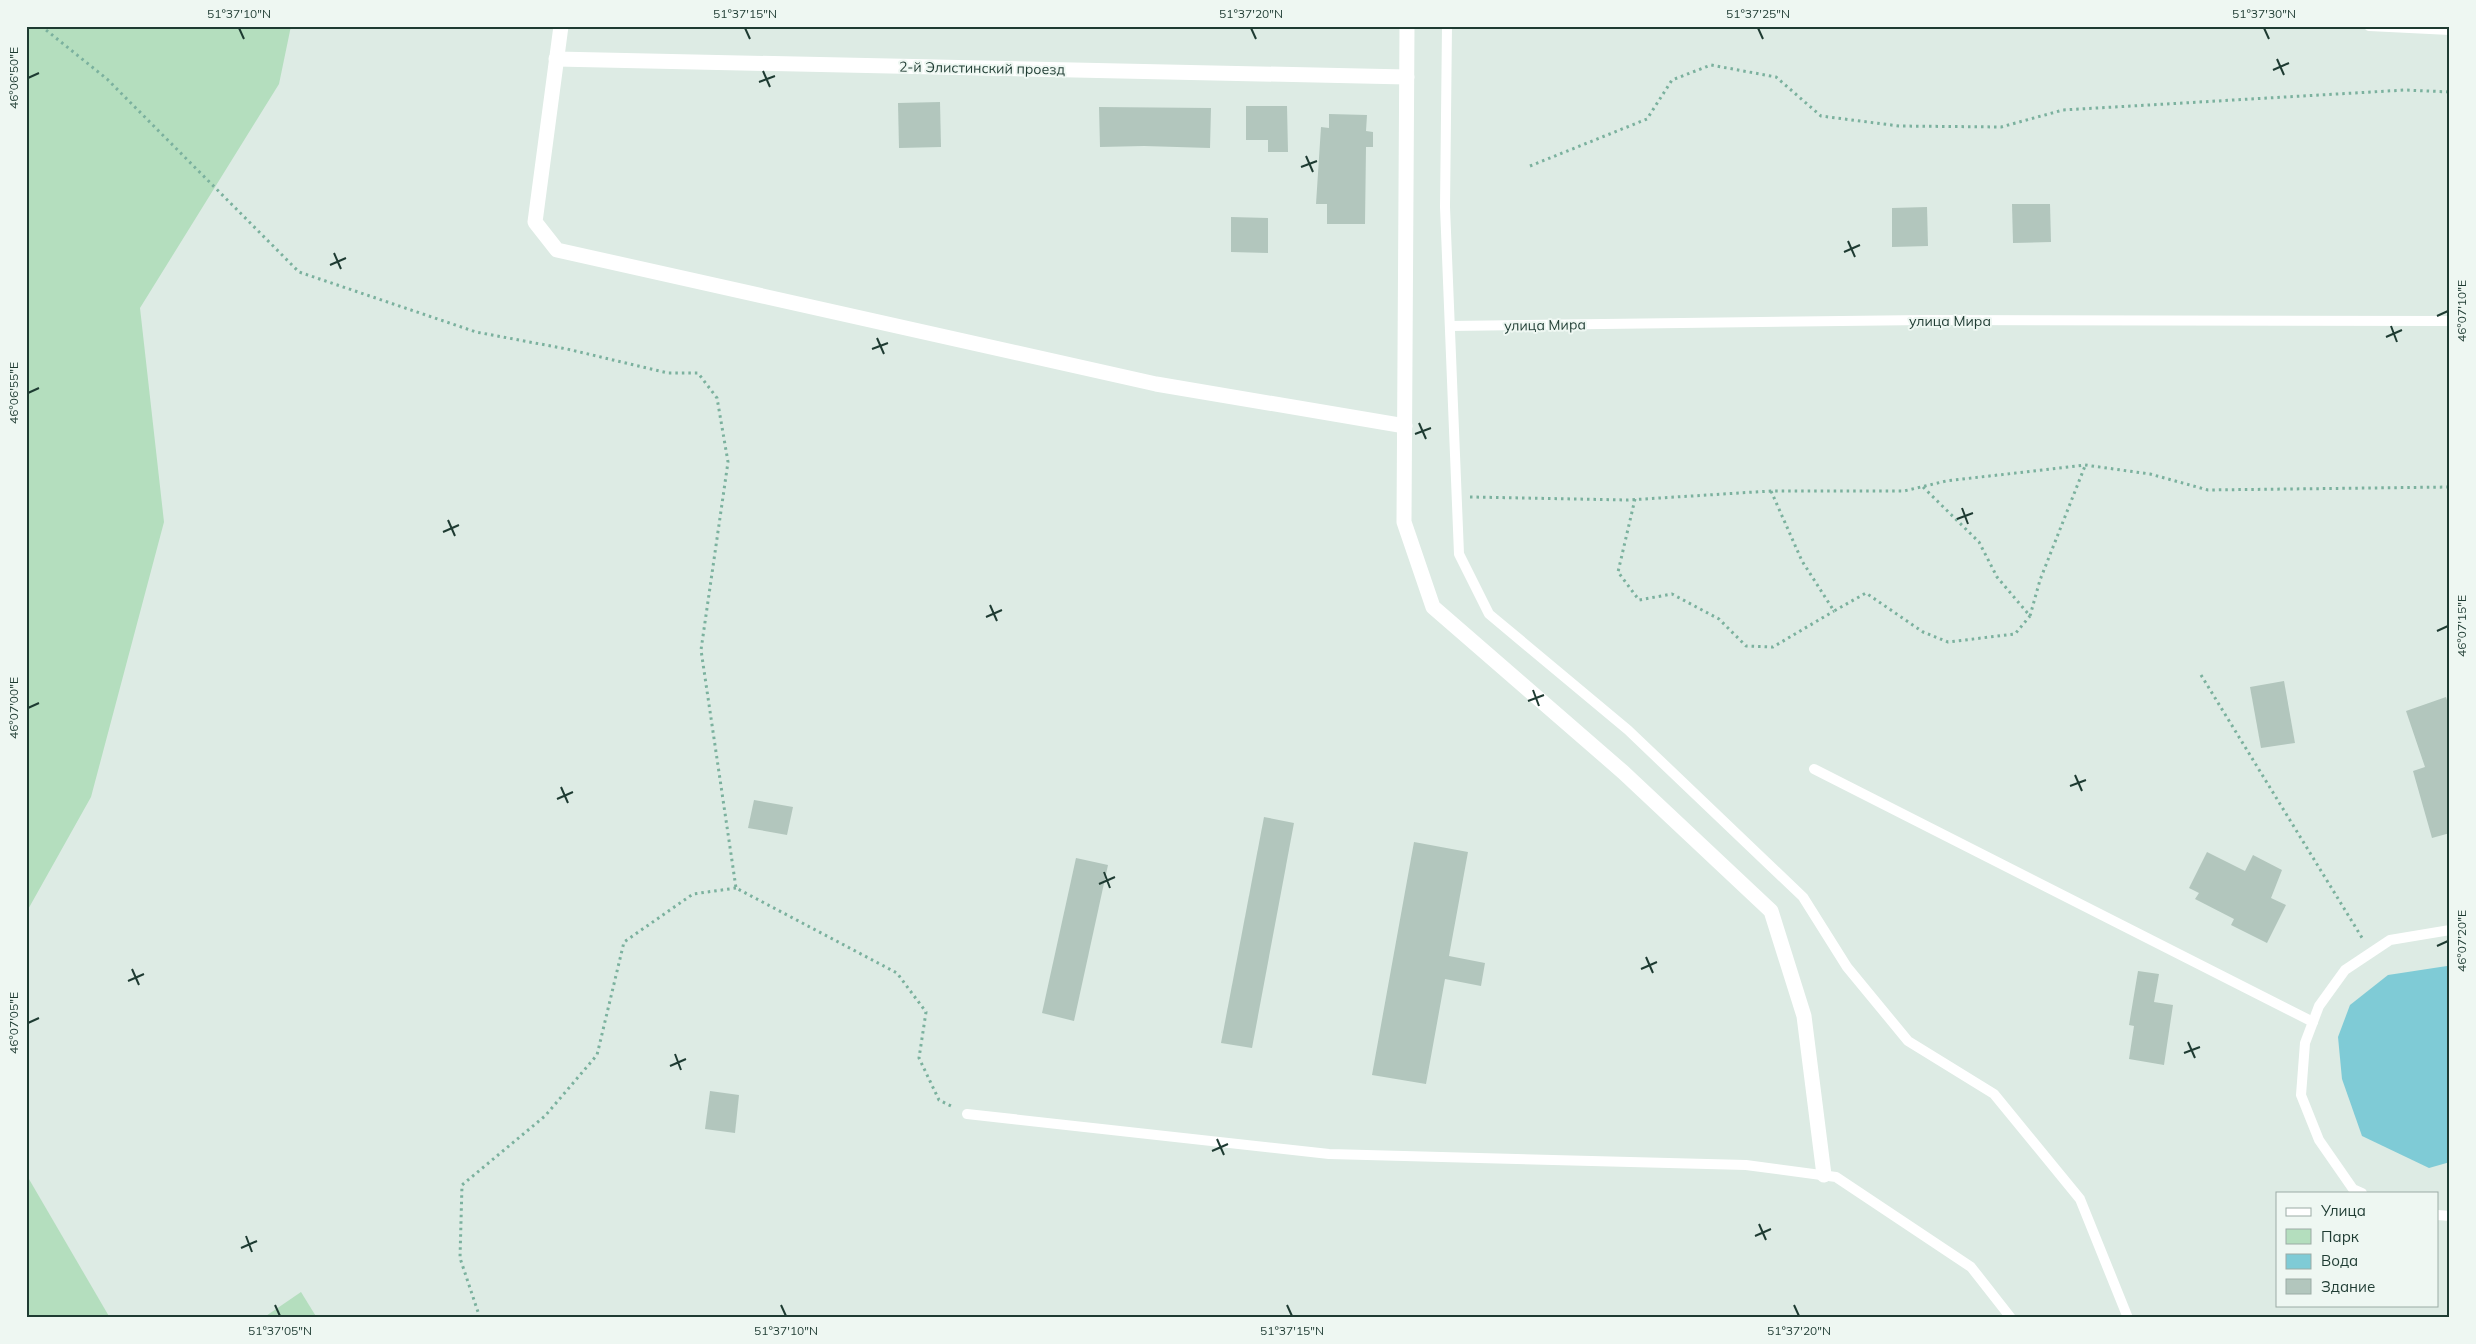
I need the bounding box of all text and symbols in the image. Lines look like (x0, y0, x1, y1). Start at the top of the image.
text: 51°37'10"N (207, 6, 271, 21)
text: 51°37'15"N (713, 6, 777, 21)
text: 51°37'20"N (1219, 6, 1283, 21)
text: 51°37'25"N (1726, 6, 1790, 21)
text: 51°37'30"N (2232, 6, 2296, 21)
text: 46°06'50"E (6, 47, 21, 109)
street label: 2-й Элистинский проезд (899, 58, 1066, 78)
text: 46°07'10"E (2454, 280, 2469, 342)
street label: улица Мира (1909, 312, 1991, 330)
street label: улица Мира (1504, 315, 1586, 335)
text: 46°06'55"E (6, 362, 21, 424)
text: 46°07'15"E (2454, 595, 2469, 657)
text: 46°07'00"E (6, 677, 21, 739)
text: 46°07'20"E (2454, 910, 2469, 972)
text: 46°07'05"E (6, 992, 21, 1054)
legend (2276, 1192, 2438, 1306)
text: Улица (2320, 1201, 2366, 1220)
text: Парк (2321, 1227, 2360, 1246)
text: Вода (2321, 1251, 2358, 1270)
text: Здание (2321, 1277, 2375, 1296)
text: 51°37'05"N (248, 1323, 312, 1338)
text: 51°37'10"N (754, 1323, 818, 1338)
text: 51°37'15"N (1260, 1323, 1324, 1338)
text: 51°37'20"N (1767, 1323, 1831, 1338)

